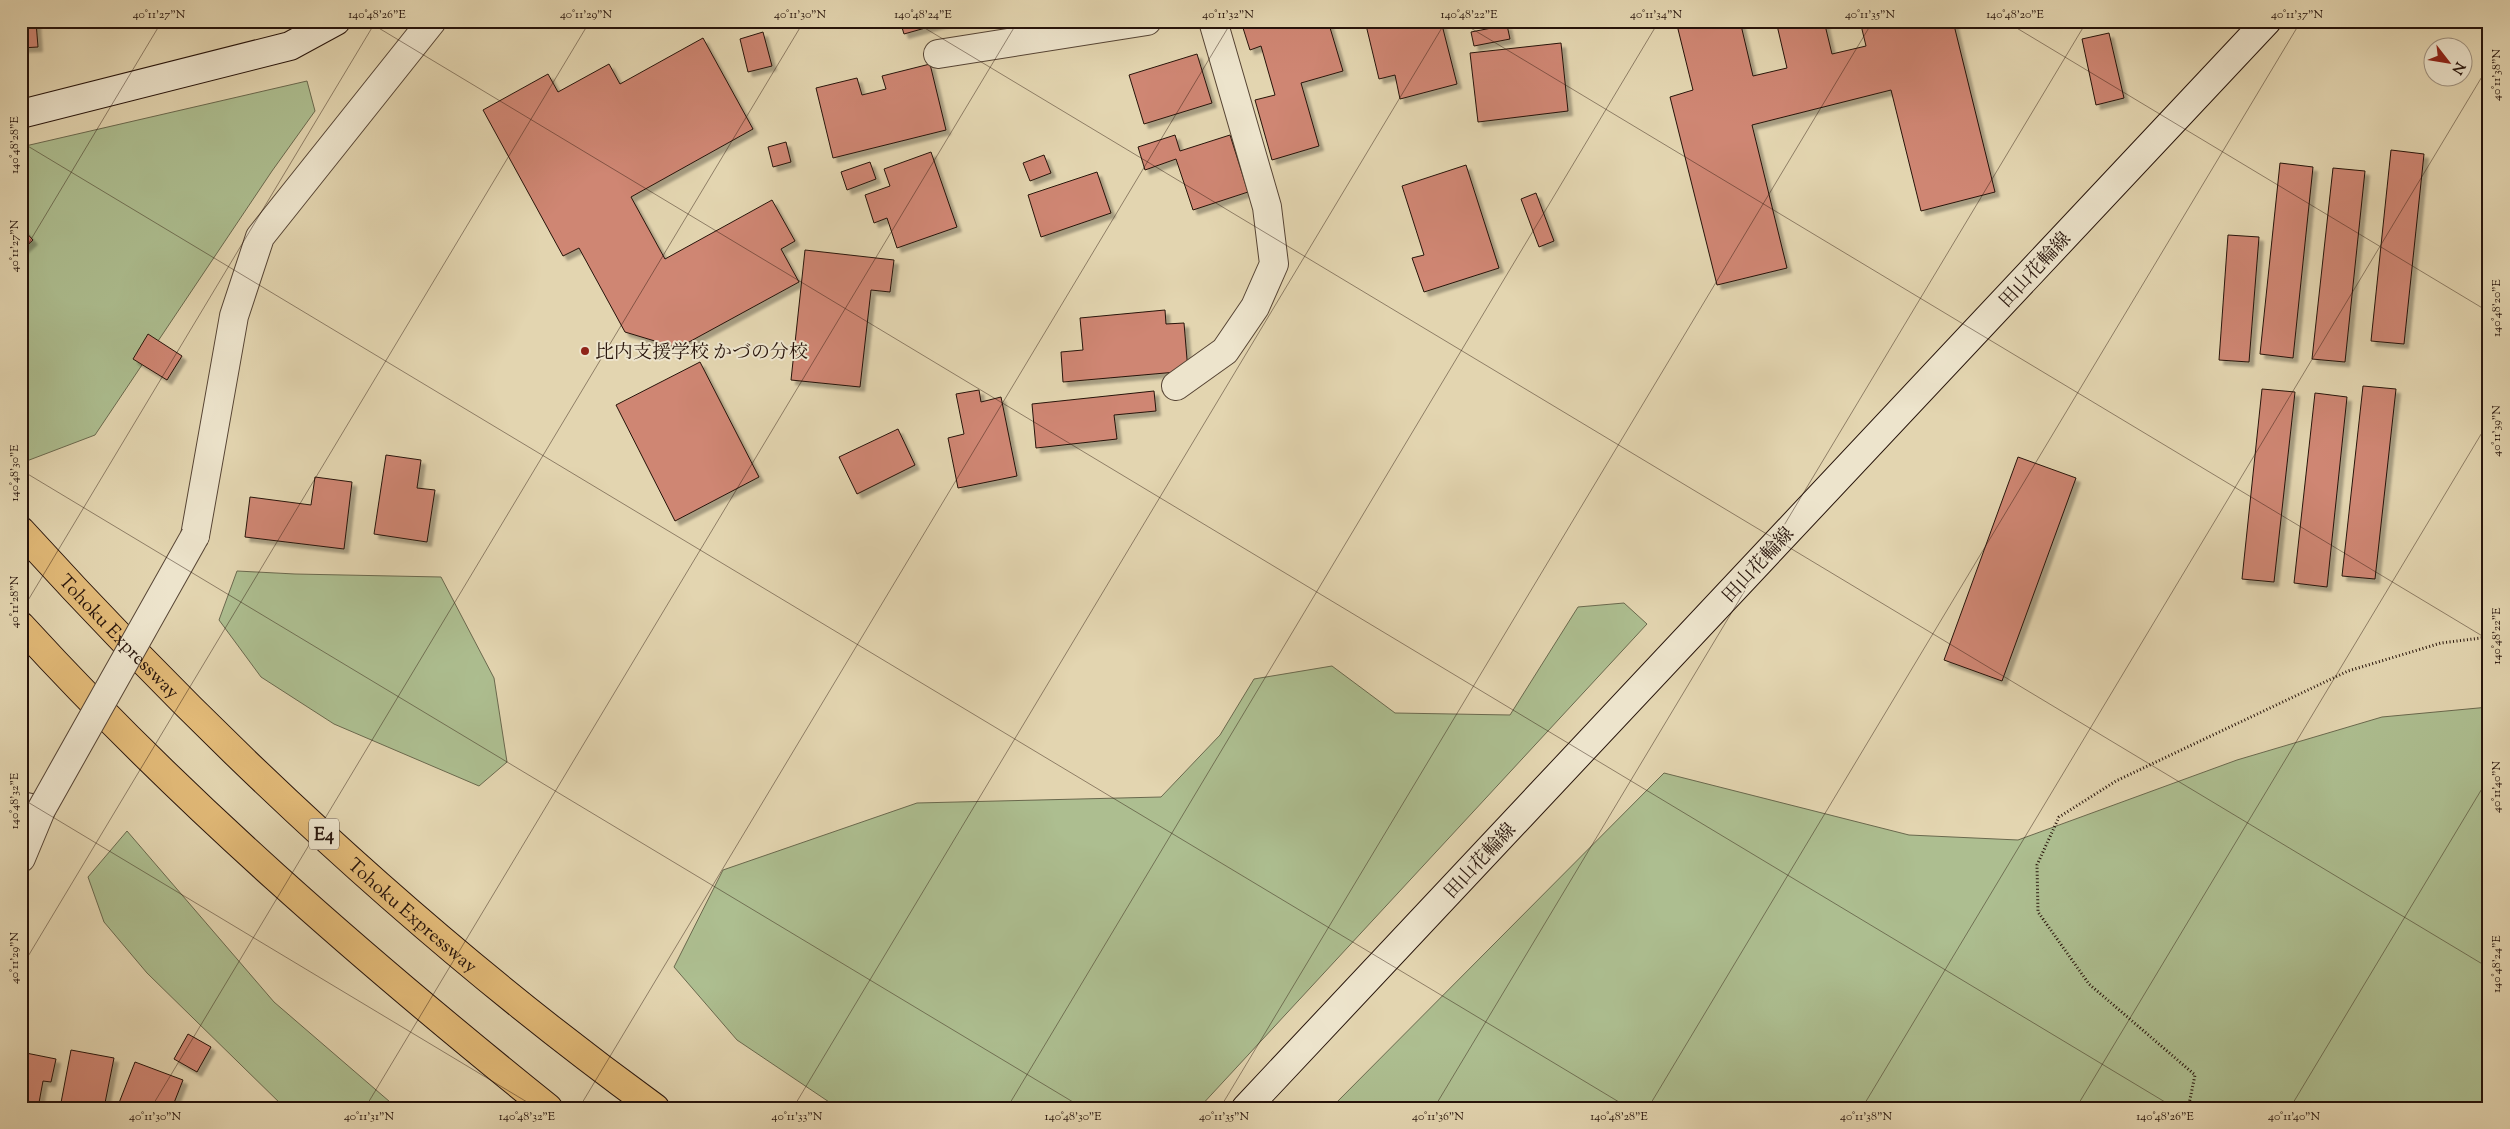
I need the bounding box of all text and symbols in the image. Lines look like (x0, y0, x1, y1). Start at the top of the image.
text: 40°11'27"N (133, 6, 186, 24)
text: 140°48'26"E (348, 6, 406, 24)
text: 40°11'29"N (560, 6, 613, 24)
text: 40°11'30"N (774, 6, 826, 24)
text: 140°48'24"E (894, 6, 952, 24)
text: 40°11'32"N (1202, 6, 1254, 24)
text: 140°48'22"E (1441, 6, 1498, 24)
text: 40°11'34"N (1630, 6, 1682, 24)
text: 40°11'35"N (1845, 6, 1895, 24)
text: 140°48'20"E (1986, 6, 2045, 24)
text: 40°11'37"N (2271, 6, 2323, 24)
north arrow (2422, 38, 2472, 88)
text: 40°11'38"N (2488, 49, 2506, 101)
text: N (2446, 58, 2469, 78)
text: 140°48'28"E (6, 115, 24, 174)
text: 40°11'27"N (6, 219, 24, 272)
street label: 田山花輪線 (1994, 227, 2078, 315)
text: 140°48'20"E (2488, 278, 2506, 337)
place label: 比内支援学校 かづの分校 (595, 340, 808, 367)
marker: 比内支援学校 かづの分校 (579, 345, 591, 357)
text: 40°11'39"N (2488, 405, 2506, 457)
text: 140°48'30"E (6, 444, 24, 501)
street label: 田山花輪線 (1717, 522, 1801, 610)
street label: Tohoku Expressway (51, 569, 185, 706)
text: 40°11'28"N (6, 575, 24, 628)
text: 140°48'22"E (2488, 607, 2506, 664)
text: 40°11'40"N (2488, 761, 2506, 813)
text: 140°48'32"E (6, 772, 24, 829)
street label: 田山花輪線 (1439, 818, 1523, 906)
road number: E4 (309, 819, 339, 850)
street label: Tohoku Expressway (341, 853, 483, 981)
text: 40°11'29"N (6, 931, 24, 984)
text: 140°48'24"E (2488, 935, 2506, 993)
text: 40°11'30"N (129, 1108, 181, 1126)
text: 40°11'31"N (344, 1108, 394, 1126)
text: 140°48'32"E (499, 1108, 556, 1126)
text: 40°11'33"N (772, 1108, 823, 1126)
text: 140°48'30"E (1045, 1108, 1102, 1126)
text: 40°11'35"N (1199, 1108, 1249, 1126)
text: 40°11'36"N (1412, 1108, 1464, 1126)
text: 140°48'28"E (1590, 1108, 1649, 1126)
text: 40°11'38"N (1840, 1108, 1892, 1126)
text: 140°48'26"E (2136, 1108, 2194, 1126)
text: 40°11'40"N (2268, 1108, 2320, 1126)

